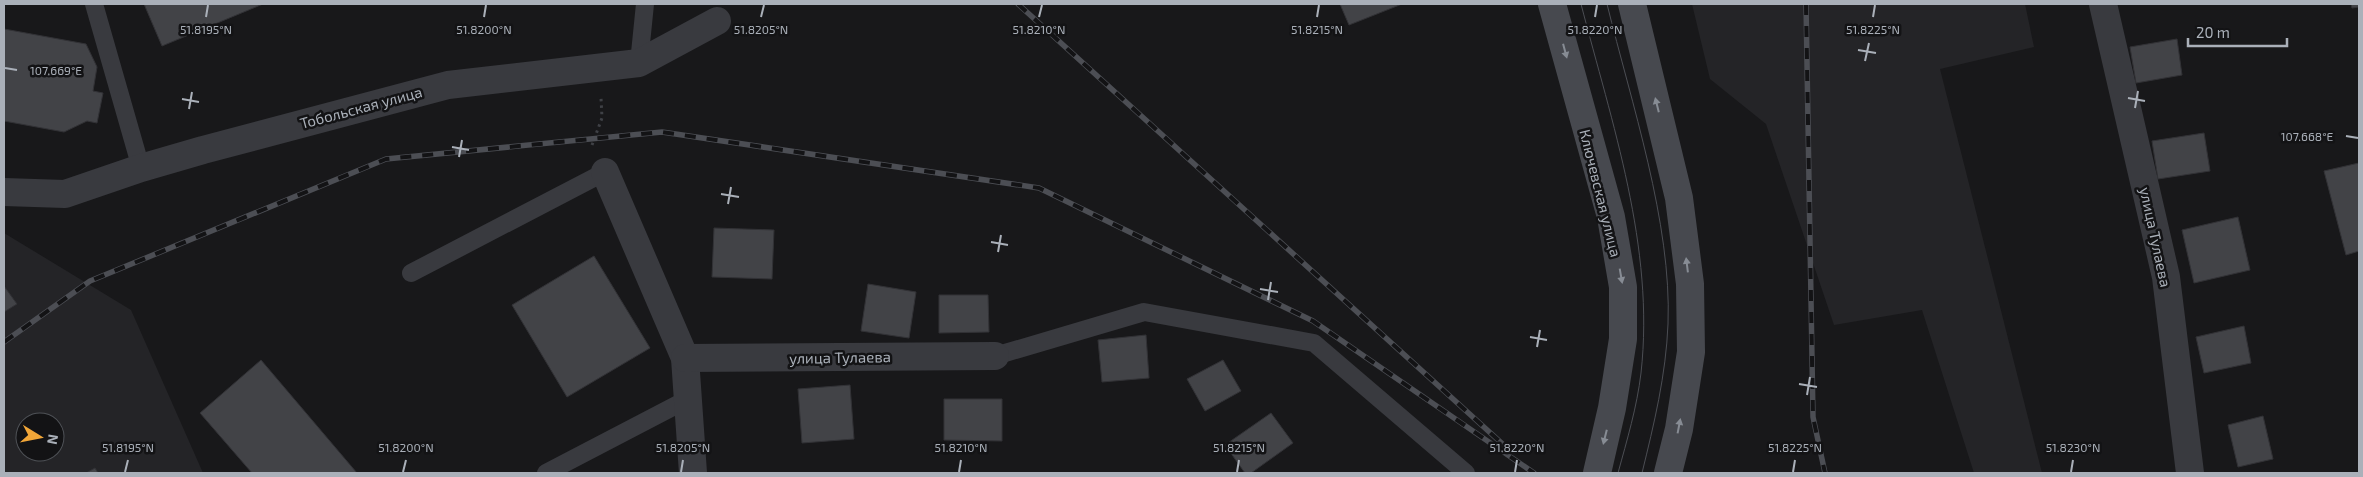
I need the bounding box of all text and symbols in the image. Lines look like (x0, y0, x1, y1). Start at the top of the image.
scale bar (2188, 15, 2287, 47)
text: 51.8195°N (180, 22, 232, 36)
text: 51.8200°N (456, 22, 512, 36)
text: 51.8205°N (734, 22, 788, 36)
text: 51.8210°N (1013, 22, 1065, 36)
text: 51.8215°N (1291, 22, 1343, 36)
text: 51.8220°N (1568, 22, 1622, 36)
text: 51.8225°N (1846, 22, 1900, 36)
text: 20 m (2196, 23, 2230, 41)
one-way arrow (1561, 43, 1569, 58)
text: 107.669°E (30, 63, 82, 77)
street label: Тобольская улица (298, 82, 424, 133)
one-way arrow (1652, 98, 1660, 113)
street label: Ключевская улица (1575, 127, 1626, 259)
text: 107.668°E (2281, 129, 2333, 143)
street label: улица Тулаева (2136, 185, 2175, 289)
one-way arrow (1683, 256, 1691, 272)
one-way arrow (1617, 269, 1625, 285)
street label: улица Тулаева (789, 347, 891, 368)
north arrow (15, 412, 65, 462)
one-way arrow (1675, 418, 1683, 433)
one-way arrow (1601, 429, 1609, 444)
text: N (44, 433, 63, 446)
text: 51.8195°N (102, 440, 154, 454)
text: 51.8200°N (378, 440, 434, 454)
text: 51.8205°N (656, 440, 710, 454)
text: 51.8210°N (935, 440, 987, 454)
text: 51.8215°N (1213, 440, 1265, 454)
text: 51.8220°N (1490, 440, 1544, 454)
text: 51.8225°N (1768, 440, 1822, 454)
text: 51.8230°N (2046, 440, 2100, 454)

